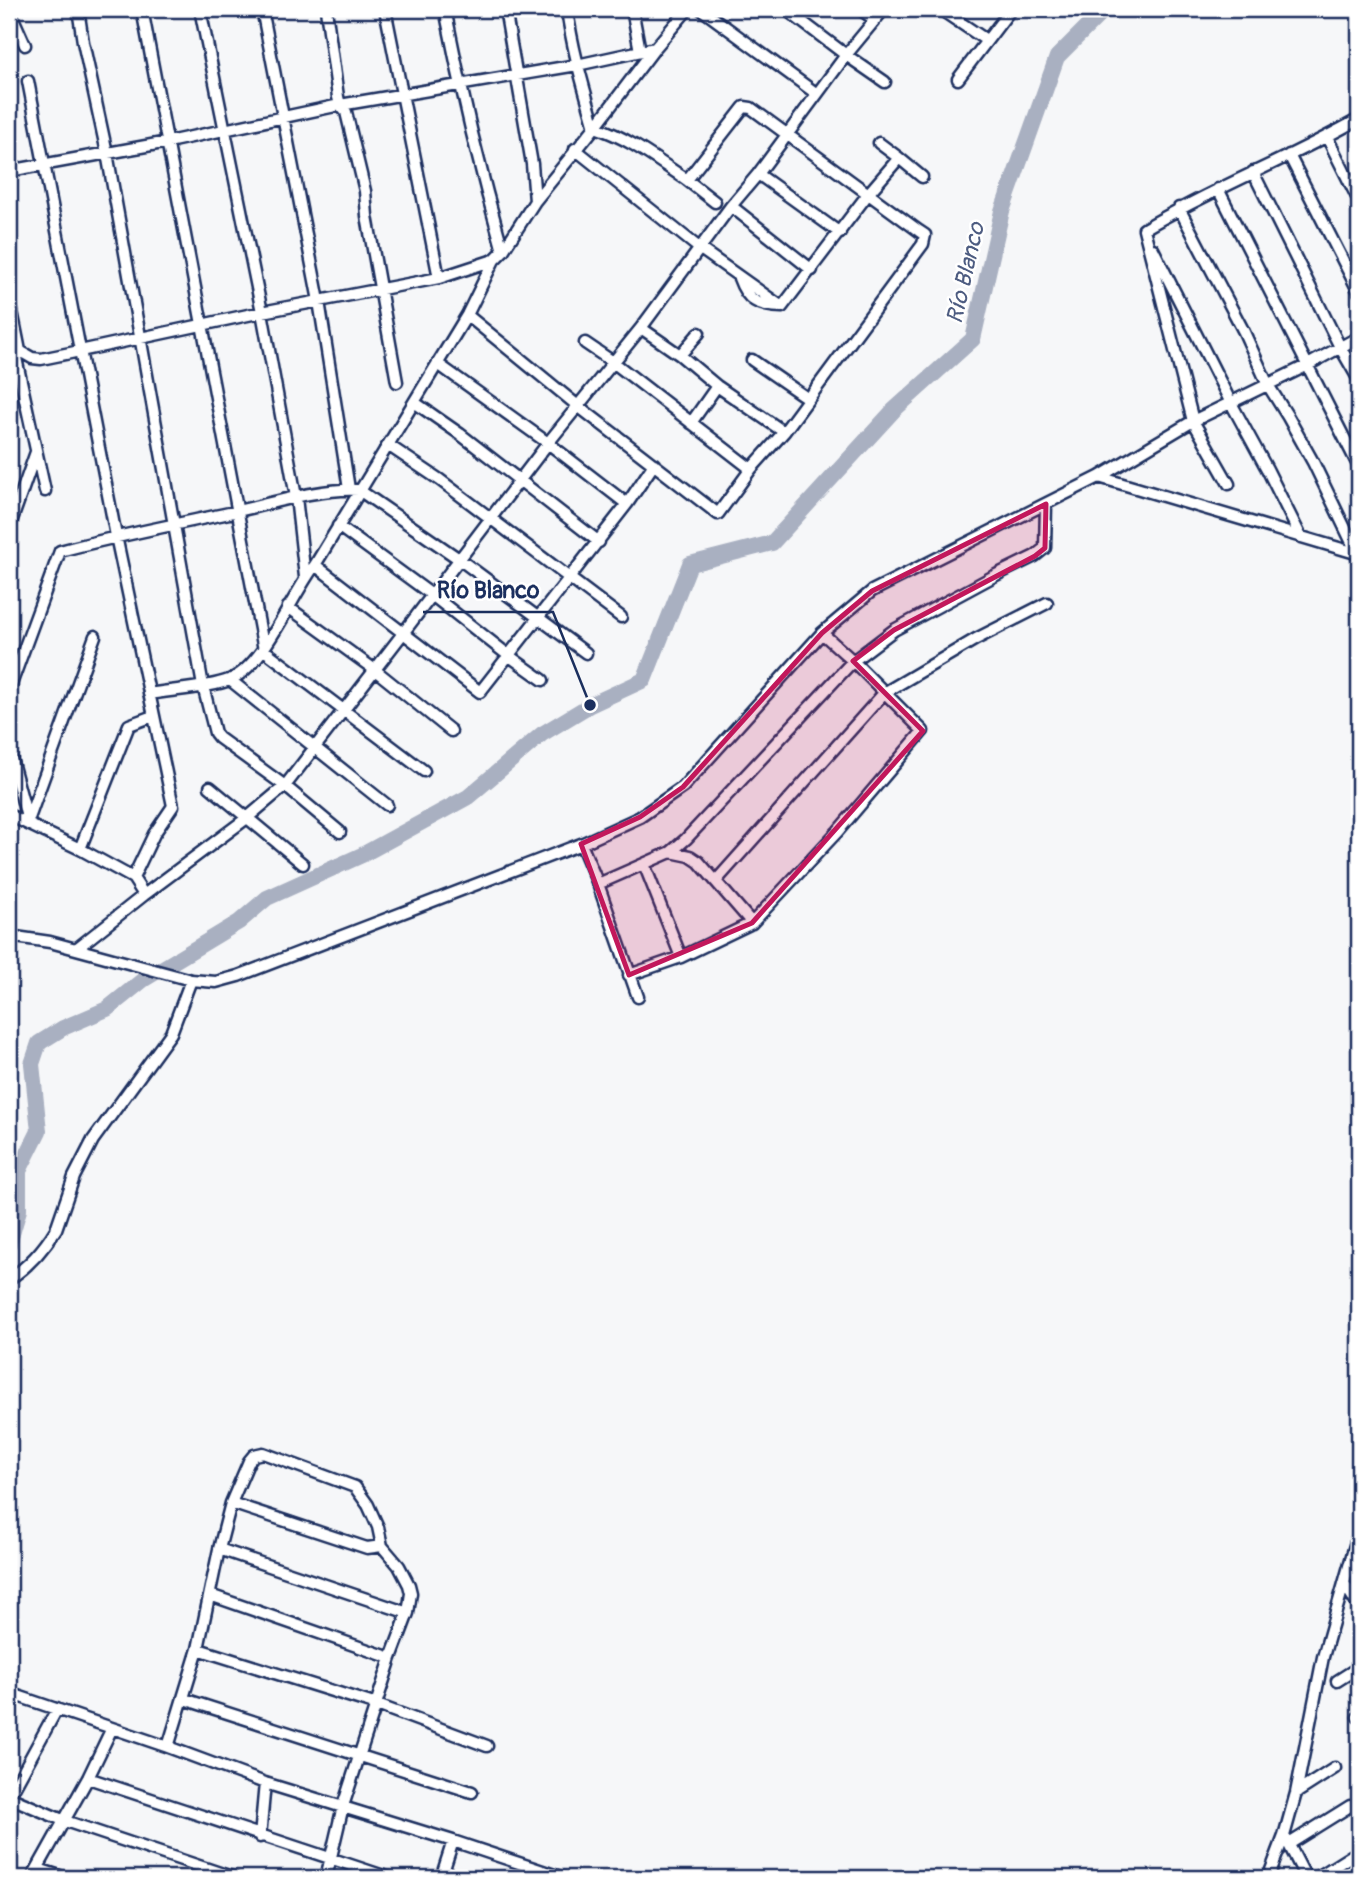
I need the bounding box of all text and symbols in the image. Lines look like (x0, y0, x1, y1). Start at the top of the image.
water label: Río Blanco (940, 218, 992, 326)
callout: Río Blanco (423, 568, 553, 612)
text: Río Blanco (437, 576, 540, 605)

